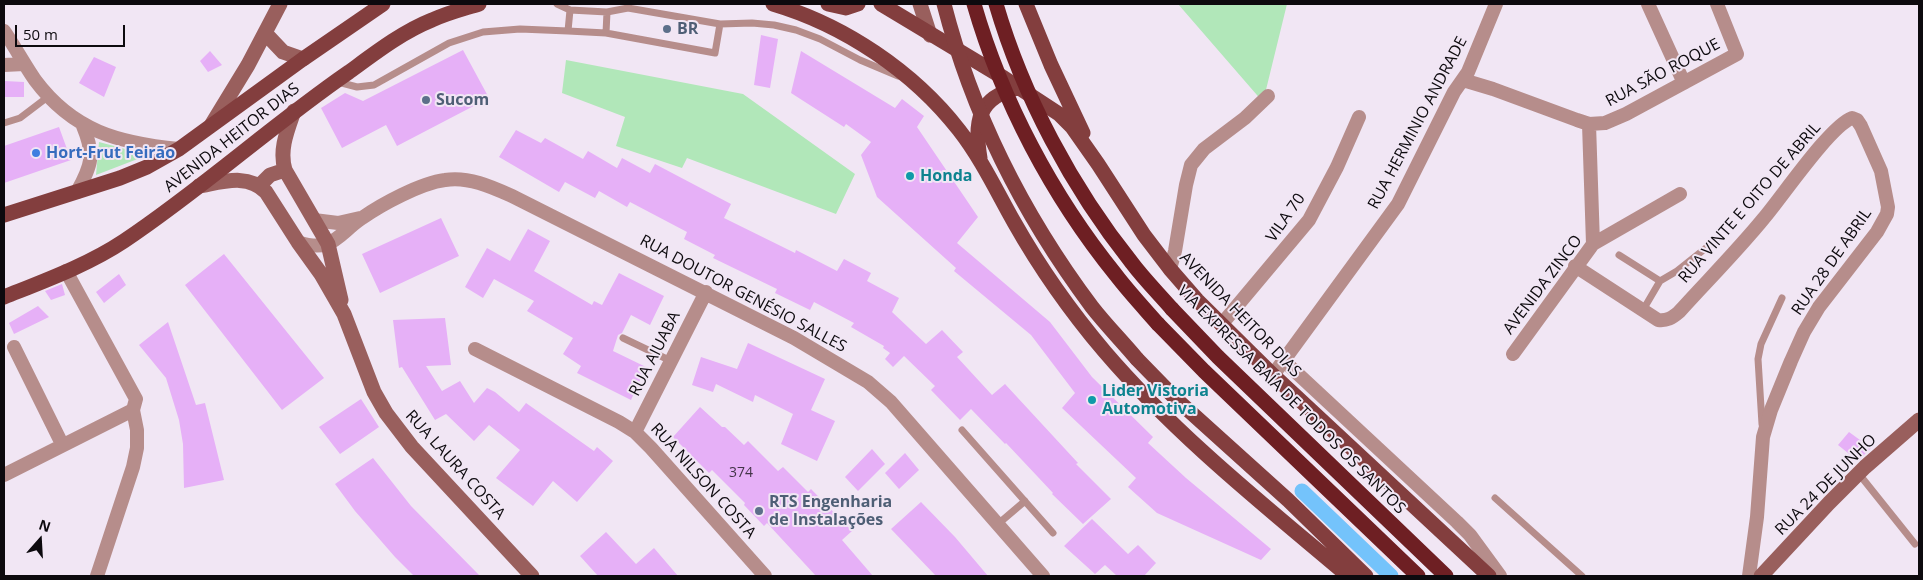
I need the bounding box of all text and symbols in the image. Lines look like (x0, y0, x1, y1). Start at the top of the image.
scale bar (18, 15, 128, 47)
place label: BR (677, 19, 698, 39)
marker: BR (661, 23, 673, 35)
text: 50 m (23, 24, 58, 44)
street label: RUA HERMINIO ANDRADE (1364, 33, 1472, 213)
street label: RUA SÃO ROQUE (1603, 35, 1723, 111)
street label: AVENIDA HEITOR DIAS (161, 79, 303, 197)
place label: Sucom (436, 90, 489, 110)
marker: Sucom (420, 94, 432, 106)
street label: RUA VINTE E OITO DE ABRIL (1675, 119, 1825, 287)
place label: Hort-Frut Feirão (46, 143, 175, 163)
marker: Hort-Frut Feirão (30, 147, 42, 159)
place label: Honda (920, 166, 972, 186)
marker: Honda (904, 170, 916, 182)
street label: VILA 70 (1262, 190, 1310, 246)
street label: RUA 28 DE ABRIL (1788, 205, 1876, 319)
street label: RUA DOUTOR GENÉSIO SALLES (636, 231, 850, 357)
street label: AVENIDA ZINCO (1499, 232, 1587, 338)
street label: AVENIDA HEITOR DIAS (1175, 248, 1305, 382)
street label: VIA EXPRESSA BAÍA DE TODOS OS SANTOS (1173, 282, 1409, 518)
street label: RUA AIUABA (625, 308, 685, 400)
place label: Lider Vistoria Automotiva (1102, 381, 1209, 419)
marker: Lider Vistoria Automotiva (1086, 394, 1098, 406)
street label: RUA LAURA COSTA (401, 406, 509, 524)
street label: RUA NILSON COSTA (646, 419, 760, 543)
street label: RUA 24 DE JUNHO (1771, 430, 1881, 540)
house number: 374 (729, 465, 753, 481)
place label: RTS Engenharia de Instalações (769, 492, 892, 530)
marker: RTS Engenharia de Instalações (753, 505, 765, 517)
north arrow (15, 515, 65, 565)
text: N (37, 515, 54, 536)

